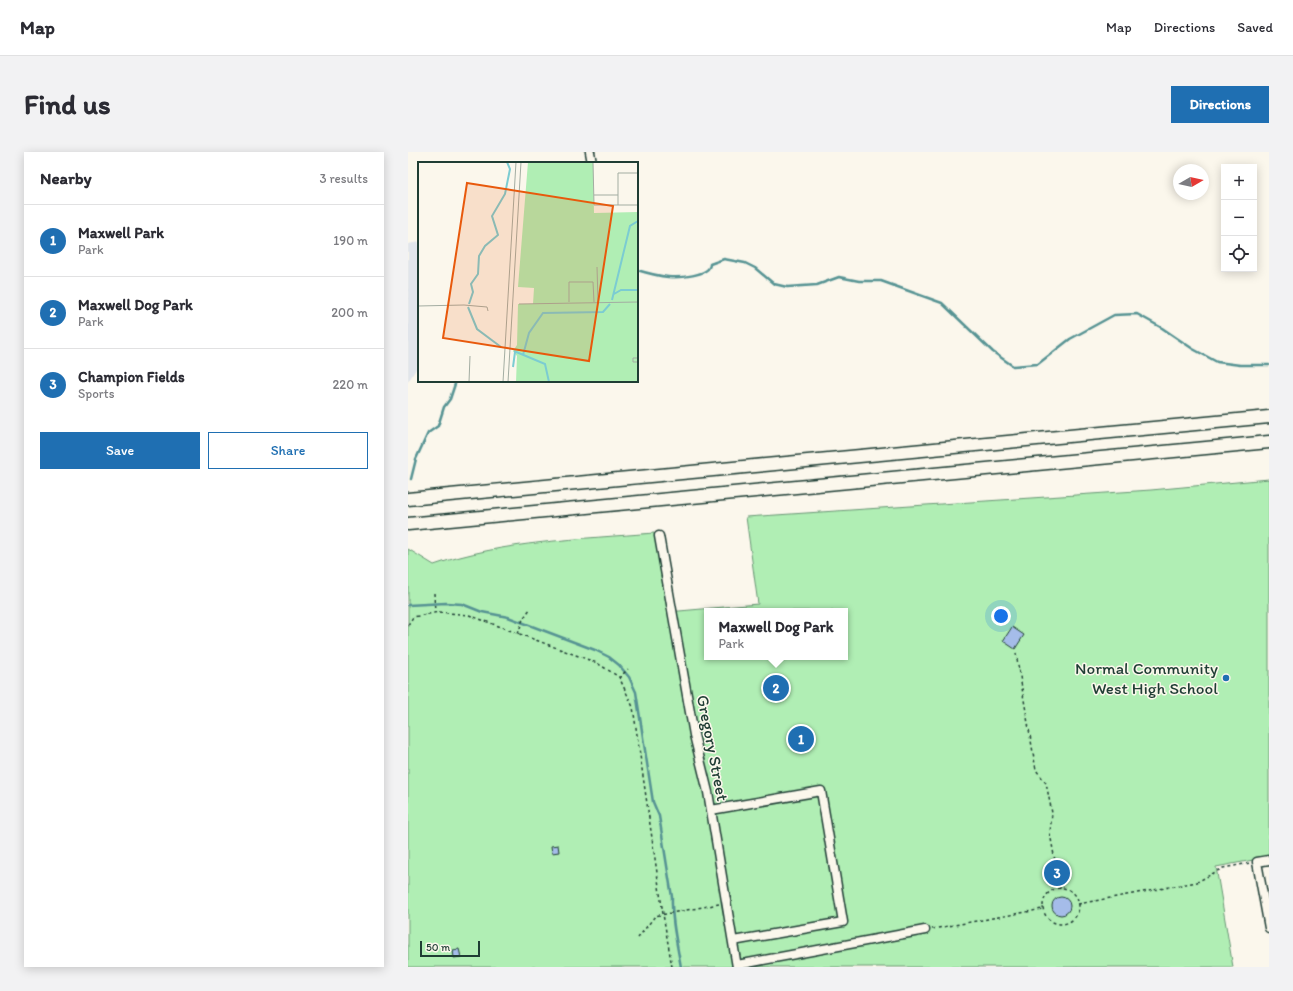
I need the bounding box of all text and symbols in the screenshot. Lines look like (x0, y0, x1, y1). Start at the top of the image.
text: Map (20, 16, 55, 39)
text: Map (1106, 19, 1132, 36)
text: Directions (1154, 19, 1215, 36)
text: Saved (1237, 19, 1273, 36)
button: Directions (1171, 86, 1269, 123)
text: Find us (24, 87, 111, 121)
inset map (418, 162, 638, 382)
north arrow (1173, 164, 1209, 200)
map controls (1221, 164, 1257, 272)
button: + (1221, 164, 1257, 200)
text: Nearby (40, 168, 92, 188)
text: 3 results (319, 171, 368, 186)
button: − (1221, 200, 1257, 236)
text: Maxwell Park (78, 224, 164, 242)
text: 1 (50, 233, 56, 248)
text: 190 m (333, 233, 368, 248)
button: locate (1221, 236, 1257, 272)
text: Park (78, 242, 104, 257)
text: Maxwell Dog Park (78, 296, 193, 314)
text: 2 (50, 305, 56, 320)
text: 200 m (331, 305, 368, 320)
text: Park (78, 314, 104, 329)
text: Champion Fields (78, 368, 185, 386)
text: 3 (49, 377, 57, 392)
text: 220 m (332, 377, 368, 392)
text: Sports (78, 386, 114, 401)
button: Save (40, 432, 200, 469)
button: Share (208, 432, 368, 469)
your location (991, 606, 1011, 626)
popup (704, 608, 848, 660)
text: Maxwell Dog Park (719, 618, 833, 636)
text: Park (719, 636, 744, 651)
place label: Normal Community West High School (1075, 658, 1218, 698)
pin: 2 (763, 673, 789, 703)
marker: Normal Community West High School (1221, 673, 1231, 683)
street label: Gregory Street (693, 693, 733, 803)
pin: 1 (788, 724, 814, 754)
pin: 3 (1044, 858, 1070, 888)
scale bar (420, 939, 480, 958)
text: 50 m (426, 941, 450, 954)

